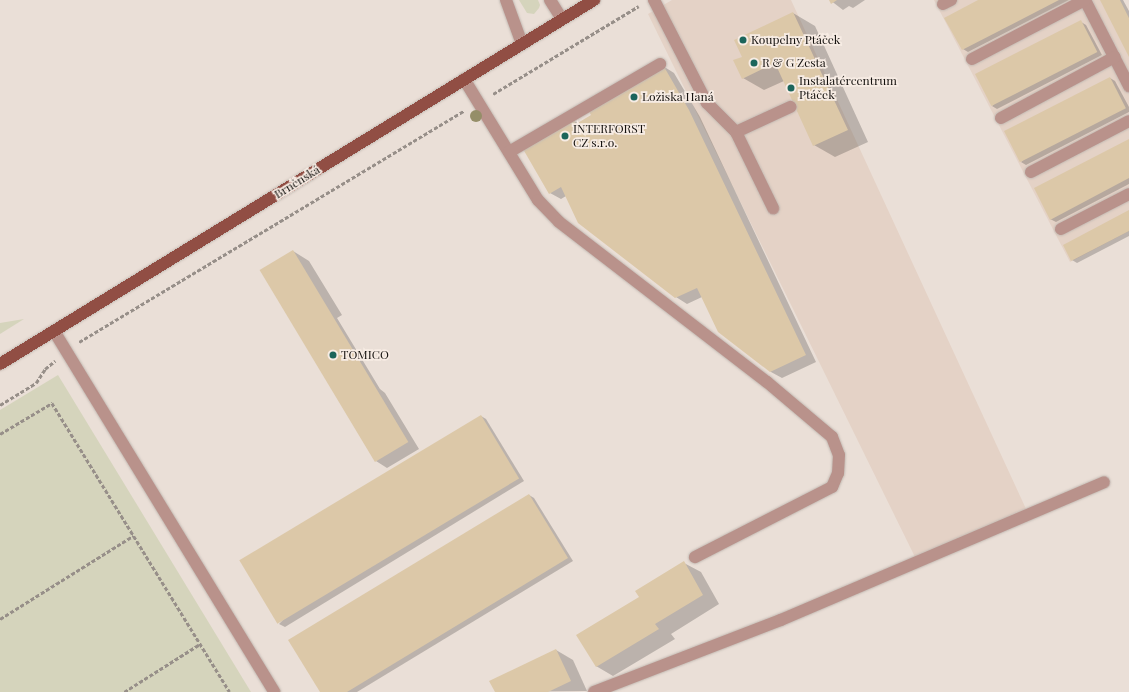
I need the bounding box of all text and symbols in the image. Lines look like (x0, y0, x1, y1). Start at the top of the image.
place label: Koupelny Ptáček (751, 33, 841, 47)
marker: Koupelny Ptáček (738, 35, 748, 45)
place label: R & G Zesta (762, 56, 826, 70)
marker: R & G Zesta (749, 58, 759, 68)
place label: Instalatércentrum Ptáček (799, 74, 897, 102)
marker: Instalatércentrum Ptáček (786, 83, 796, 93)
place label: Ložiska Haná (642, 90, 714, 104)
marker: Ložiska Haná (629, 92, 639, 102)
place label: INTERFORST CZ s.r.o. (573, 122, 645, 150)
marker: INTERFORST CZ s.r.o. (560, 131, 570, 141)
street label: Brněnská (272, 162, 322, 202)
place label: TOMICO (341, 348, 389, 362)
marker: TOMICO (328, 350, 338, 360)

